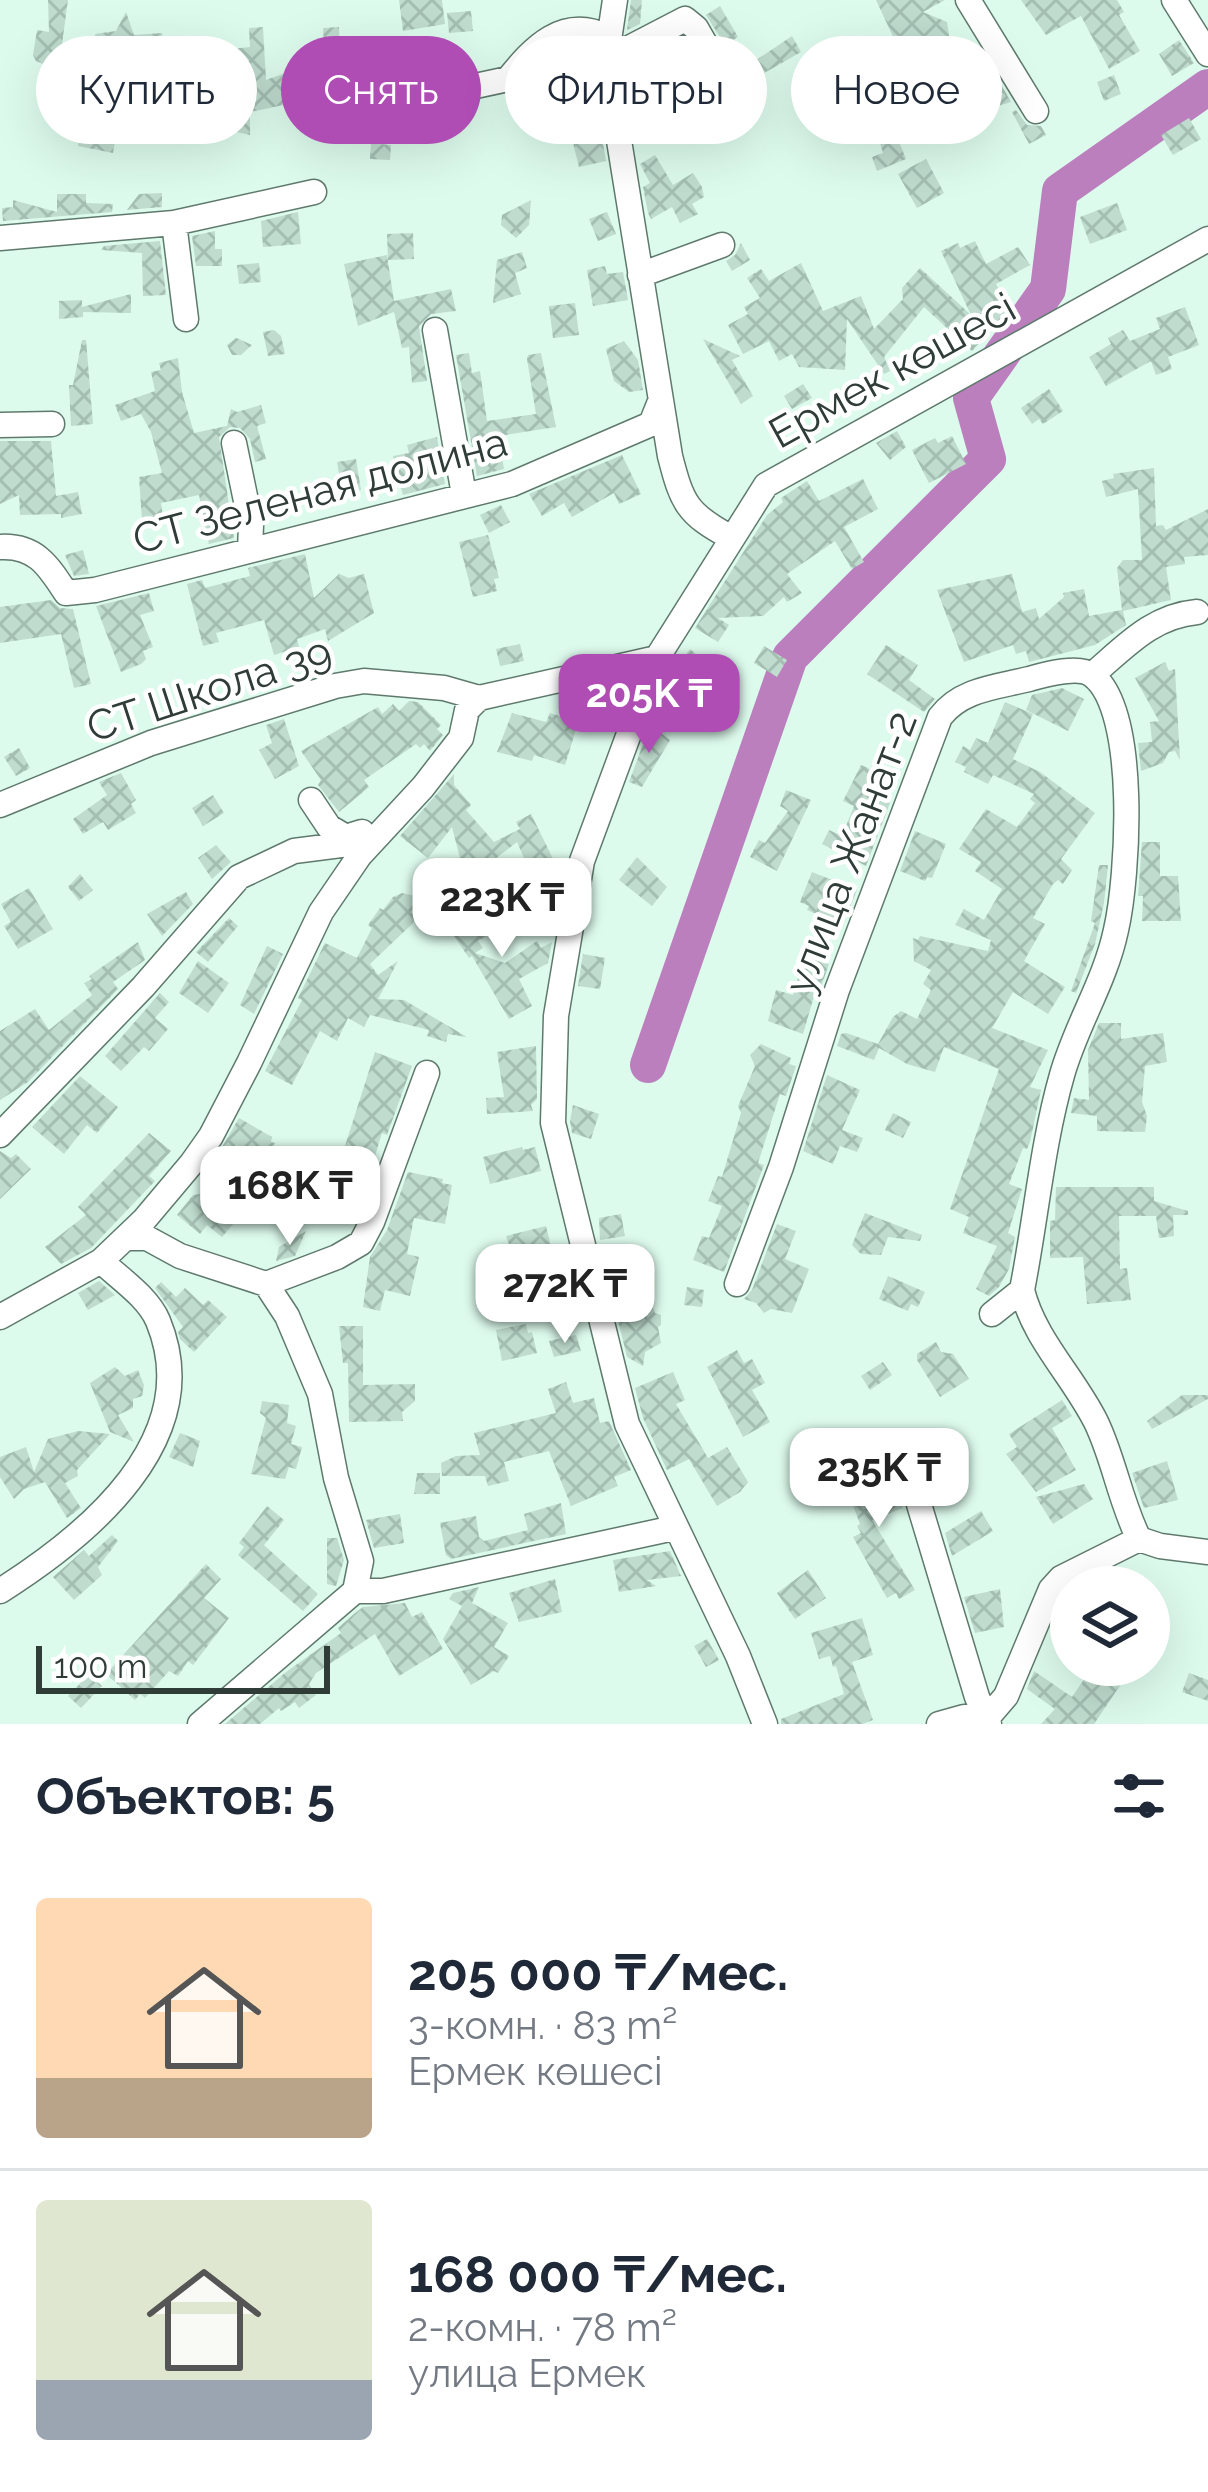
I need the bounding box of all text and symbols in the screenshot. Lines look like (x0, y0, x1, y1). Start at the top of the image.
chip: Купить (36, 36, 257, 144)
chip: Снять (281, 36, 481, 144)
chip: Фильтры (505, 36, 767, 144)
chip: Новое (791, 36, 1002, 144)
street label: Ермек көшесі (761, 283, 1024, 458)
street label: СТ Зеленая долина (128, 417, 513, 564)
street label: СТ Школа 39 (81, 627, 337, 752)
pin: 205K ₸ (551, 654, 747, 756)
text: 205K ₸ (586, 670, 712, 716)
street label: улица Жанат-2 (774, 704, 927, 1000)
pin: 223K ₸ (404, 858, 600, 960)
text: 223K ₸ (440, 874, 564, 920)
pin: 168K ₸ (192, 1146, 388, 1248)
text: 168K ₸ (227, 1162, 353, 1208)
pin: 272K ₸ (467, 1244, 663, 1346)
text: 272K ₸ (503, 1260, 628, 1306)
pin: 235K ₸ (781, 1428, 977, 1530)
text: 235K ₸ (817, 1444, 941, 1490)
map controls (1050, 1566, 1170, 1686)
button: layers (1050, 1566, 1170, 1686)
scale bar (36, 1640, 330, 1693)
text: 100 m (54, 1647, 147, 1686)
icon: filters (1106, 1763, 1172, 1829)
text: Объектов: 5 (36, 1766, 335, 1826)
text: 205 000 ₸/мес. (408, 1942, 788, 2002)
icon: home (132, 1946, 276, 2090)
text: 3-комн. · 83 m² (408, 2002, 677, 2048)
text: Ермек көшесі (408, 2048, 662, 2094)
text: 168 000 ₸/мес. (408, 2244, 787, 2304)
icon: home (132, 2248, 276, 2392)
text: 2-комн. · 78 m² (408, 2304, 677, 2350)
text: улица Ермек (408, 2350, 646, 2396)

